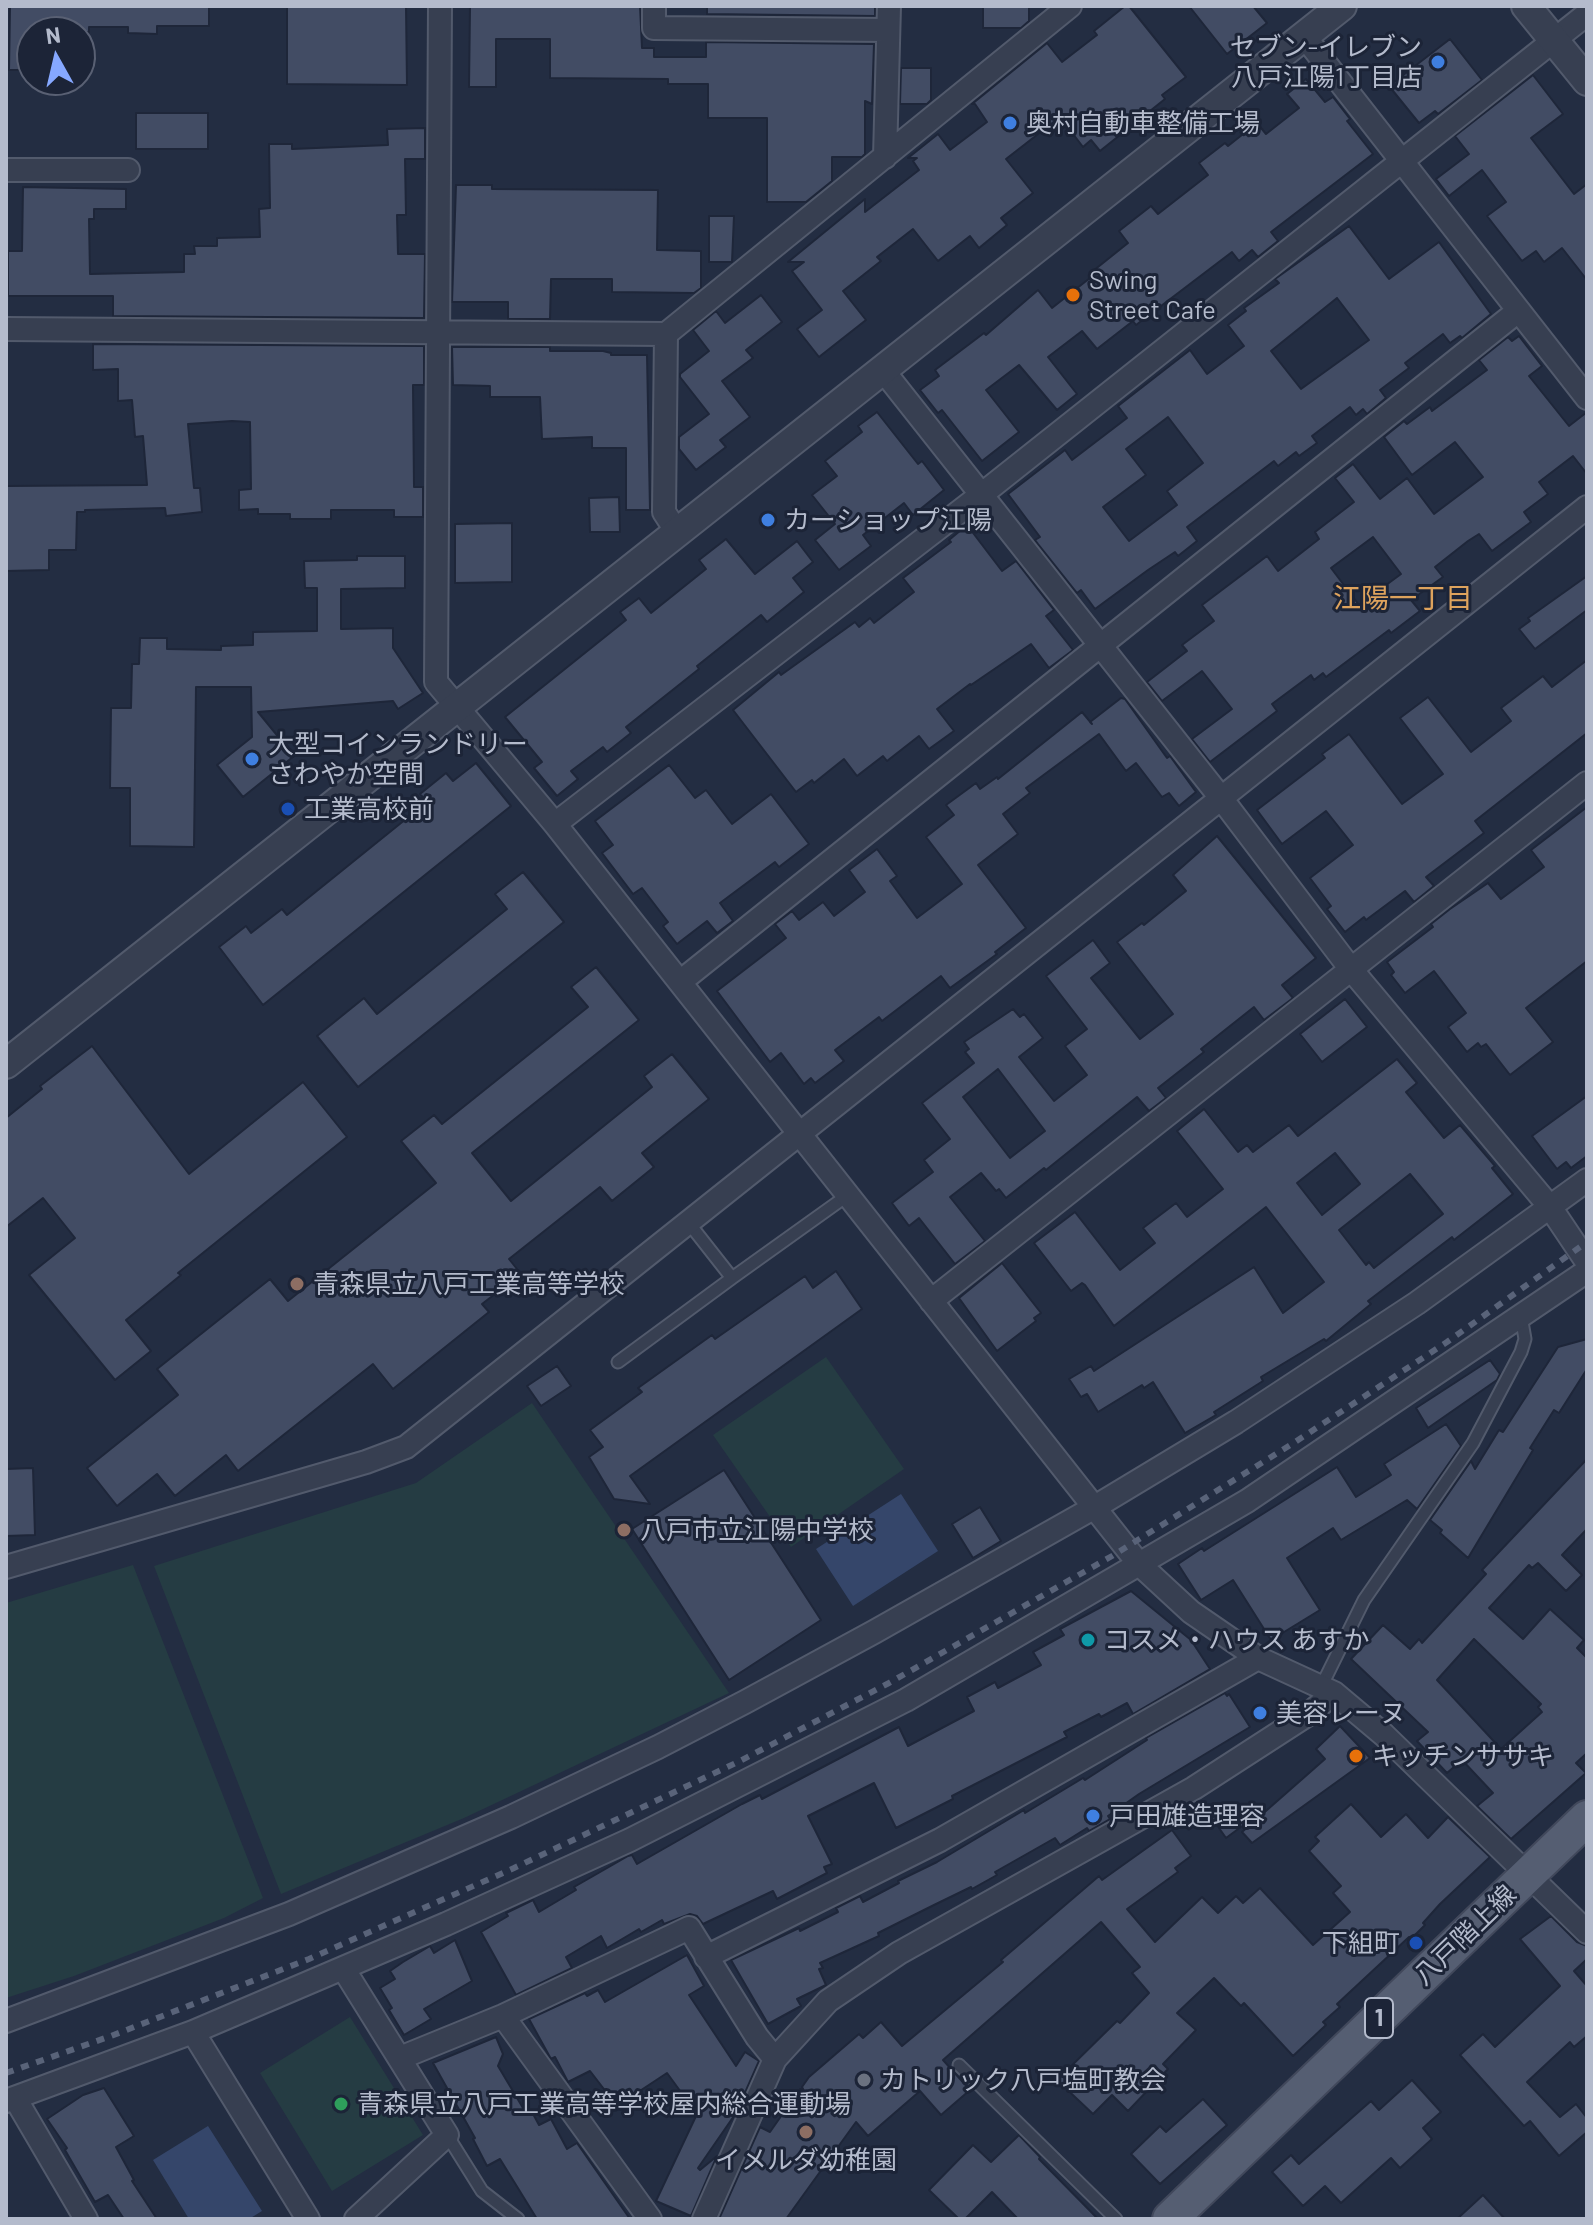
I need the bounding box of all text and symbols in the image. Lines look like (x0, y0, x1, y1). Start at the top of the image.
north arrow (16, 16, 96, 96)
text: N (44, 20, 62, 48)
place label: セブン-イレブン 八戸江陽1丁目店 (1230, 31, 1422, 92)
marker: セブン-イレブン 八戸江陽1丁目店 (1429, 53, 1447, 71)
place label: 奥村自動車整備工場 (1026, 107, 1260, 139)
marker: 奥村自動車整備工場 (1001, 114, 1019, 132)
place label: Swing Street Cafe (1089, 264, 1216, 326)
marker: Swing Street Cafe (1064, 286, 1082, 304)
place label: カーショップ江陽 (784, 504, 992, 536)
marker: カーショップ江陽 (759, 511, 777, 529)
district label: 江陽一丁目 (1333, 582, 1473, 616)
place label: 大型コインランドリー さわやか空間 (268, 728, 528, 790)
marker: 大型コインランドリー さわやか空間 (243, 750, 261, 768)
place label: 工業高校前 (304, 793, 434, 825)
marker: 工業高校前 (279, 800, 297, 818)
place label: 青森県立八戸工業高等学校 (313, 1268, 625, 1300)
marker: 青森県立八戸工業高等学校 (288, 1275, 306, 1293)
place label: 八戸市立江陽中学校 (640, 1514, 874, 1546)
marker: 八戸市立江陽中学校 (615, 1521, 633, 1539)
place label: コスメ・ハウス あすか (1104, 1624, 1369, 1656)
marker: コスメ・ハウス あすか (1079, 1631, 1097, 1649)
place label: 美容レーヌ (1276, 1697, 1406, 1729)
marker: 美容レーヌ (1251, 1704, 1269, 1722)
place label: キッチンササキ (1372, 1740, 1554, 1772)
marker: キッチンササキ (1347, 1747, 1365, 1765)
place label: 戸田雄造理容 (1109, 1800, 1265, 1832)
marker: 戸田雄造理容 (1084, 1807, 1102, 1825)
street label: 八戸階上線 (1407, 1879, 1523, 1991)
place label: 下組町 (1322, 1927, 1400, 1959)
marker: 下組町 (1407, 1934, 1425, 1952)
road number: 1 (1365, 1998, 1393, 2038)
place label: カトリック八戸塩町教会 (880, 2064, 1166, 2096)
marker: カトリック八戸塩町教会 (855, 2071, 873, 2089)
place label: 青森県立八戸工業高等学校屋内総合運動場 (357, 2088, 851, 2120)
marker: 青森県立八戸工業高等学校屋内総合運動場 (332, 2095, 350, 2113)
marker: イメルダ幼稚園 (797, 2123, 815, 2141)
place label: イメルダ幼稚園 (715, 2144, 897, 2176)

